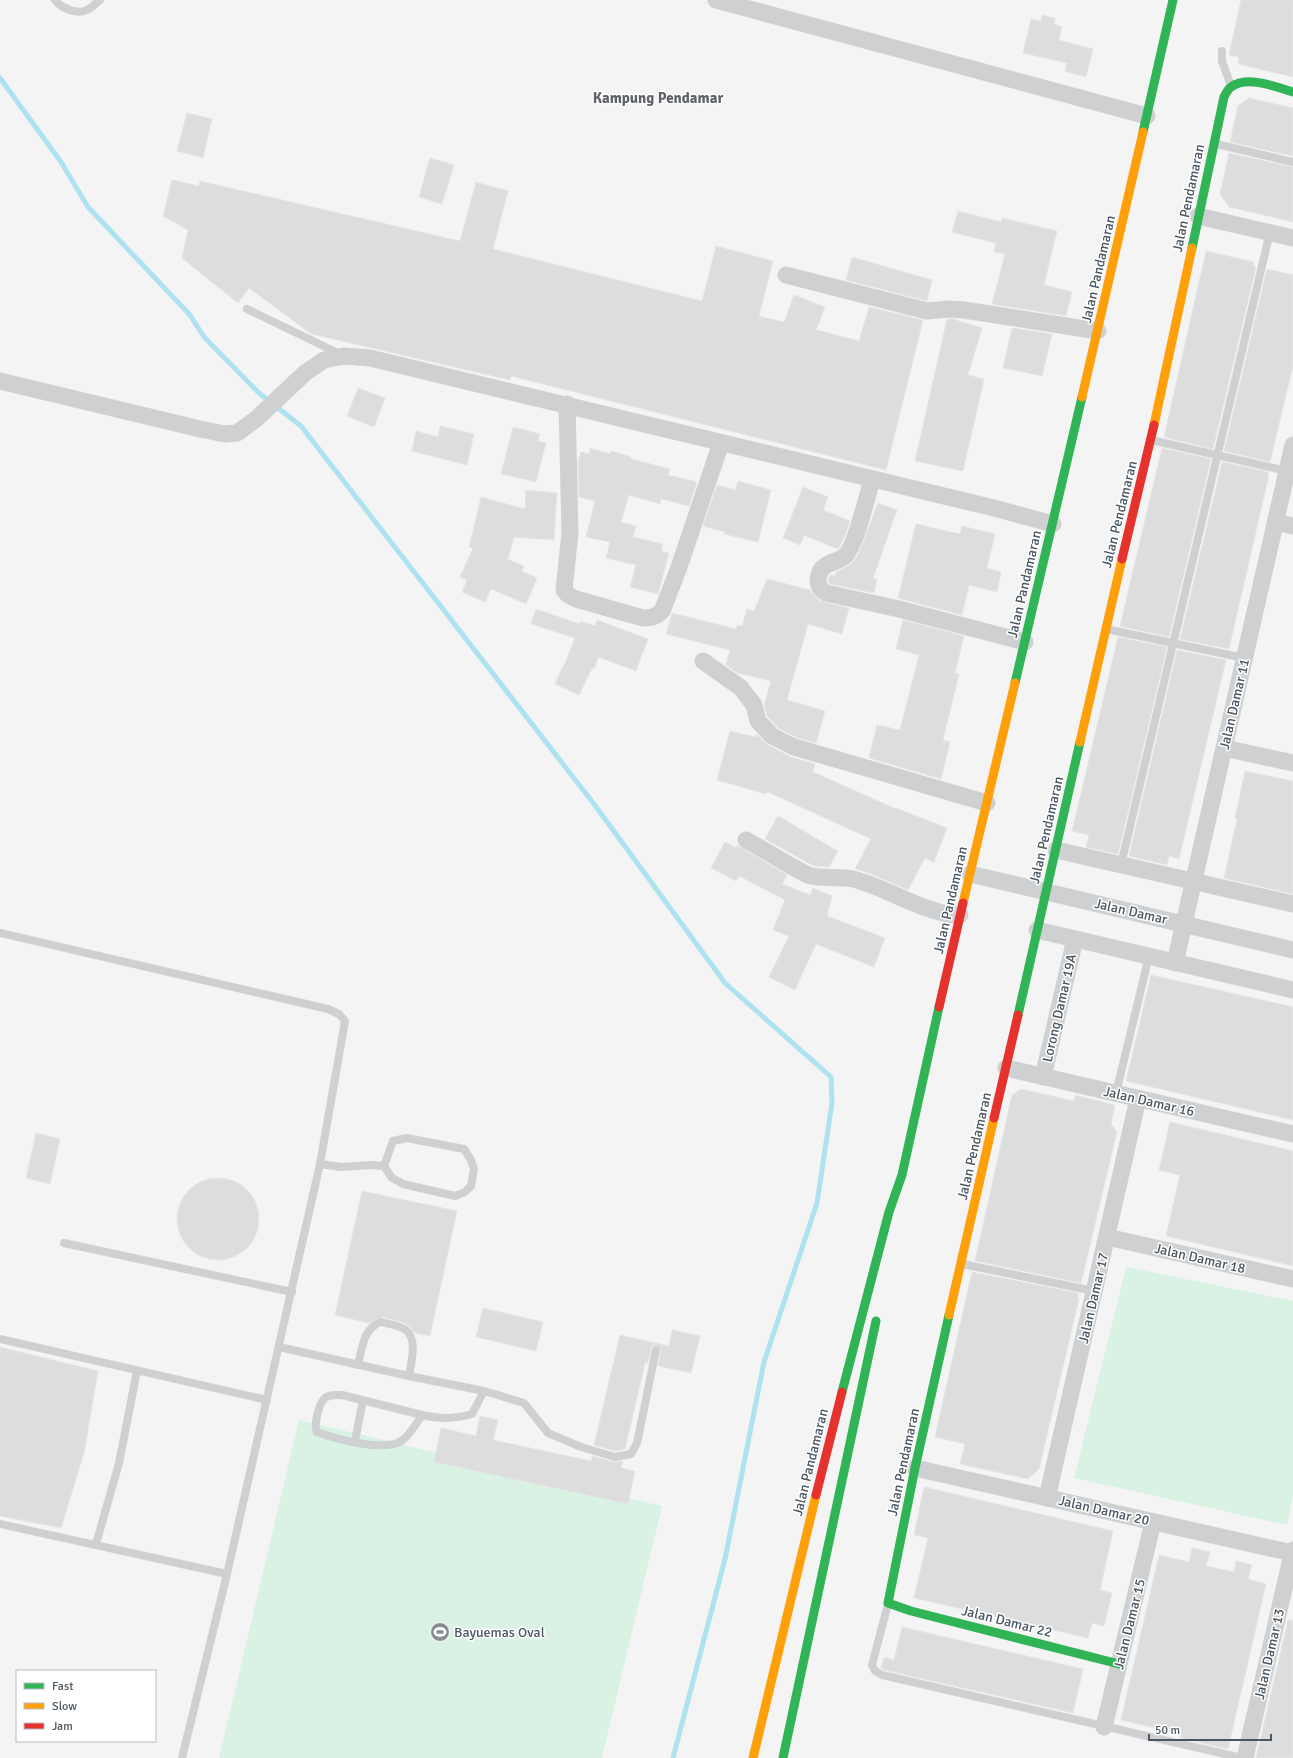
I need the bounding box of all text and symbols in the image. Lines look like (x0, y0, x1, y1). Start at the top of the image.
district label: Kampung Pendamar (593, 89, 723, 107)
street label: Jalan Pendamaran (1169, 143, 1208, 254)
street label: Jalan Pandamaran (1078, 214, 1119, 325)
street label: Jalan Pendamaran (1098, 459, 1141, 569)
street label: Jalan Pandamaran (1004, 529, 1045, 640)
street label: Jalan Damar 11 (1216, 657, 1253, 751)
street label: Jalan Pendamaran (1026, 775, 1067, 885)
street label: Jalan Pandamaran (930, 845, 971, 956)
street label: Jalan Damar (1093, 895, 1170, 928)
street label: Lorong Damar 19A (1039, 952, 1080, 1064)
street label: Jalan Damar 16 (1102, 1083, 1196, 1120)
street label: Jalan Pendamaran (954, 1091, 995, 1201)
street label: Jalan Damar 18 (1153, 1240, 1247, 1277)
street label: Jalan Damar 17 (1075, 1251, 1112, 1345)
street label: Jalan Pandamaran (789, 1407, 832, 1517)
street label: Jalan Pendamaran (884, 1407, 923, 1518)
street label: Jalan Damar 20 (1057, 1492, 1151, 1529)
street label: Jalan Damar 15 (1110, 1577, 1149, 1671)
street label: Jalan Damar 22 (960, 1602, 1054, 1641)
street label: Jalan Damar 13 (1251, 1607, 1288, 1701)
sports icon: Bayuemas Oval (429, 1621, 451, 1643)
place label: Bayuemas Oval (454, 1624, 545, 1641)
legend (16, 1670, 156, 1742)
text: Fast (52, 1679, 73, 1694)
text: Slow (52, 1699, 77, 1714)
scale bar (1149, 1716, 1271, 1742)
text: Jam (52, 1719, 73, 1734)
text: 50 m (1155, 1723, 1180, 1738)

